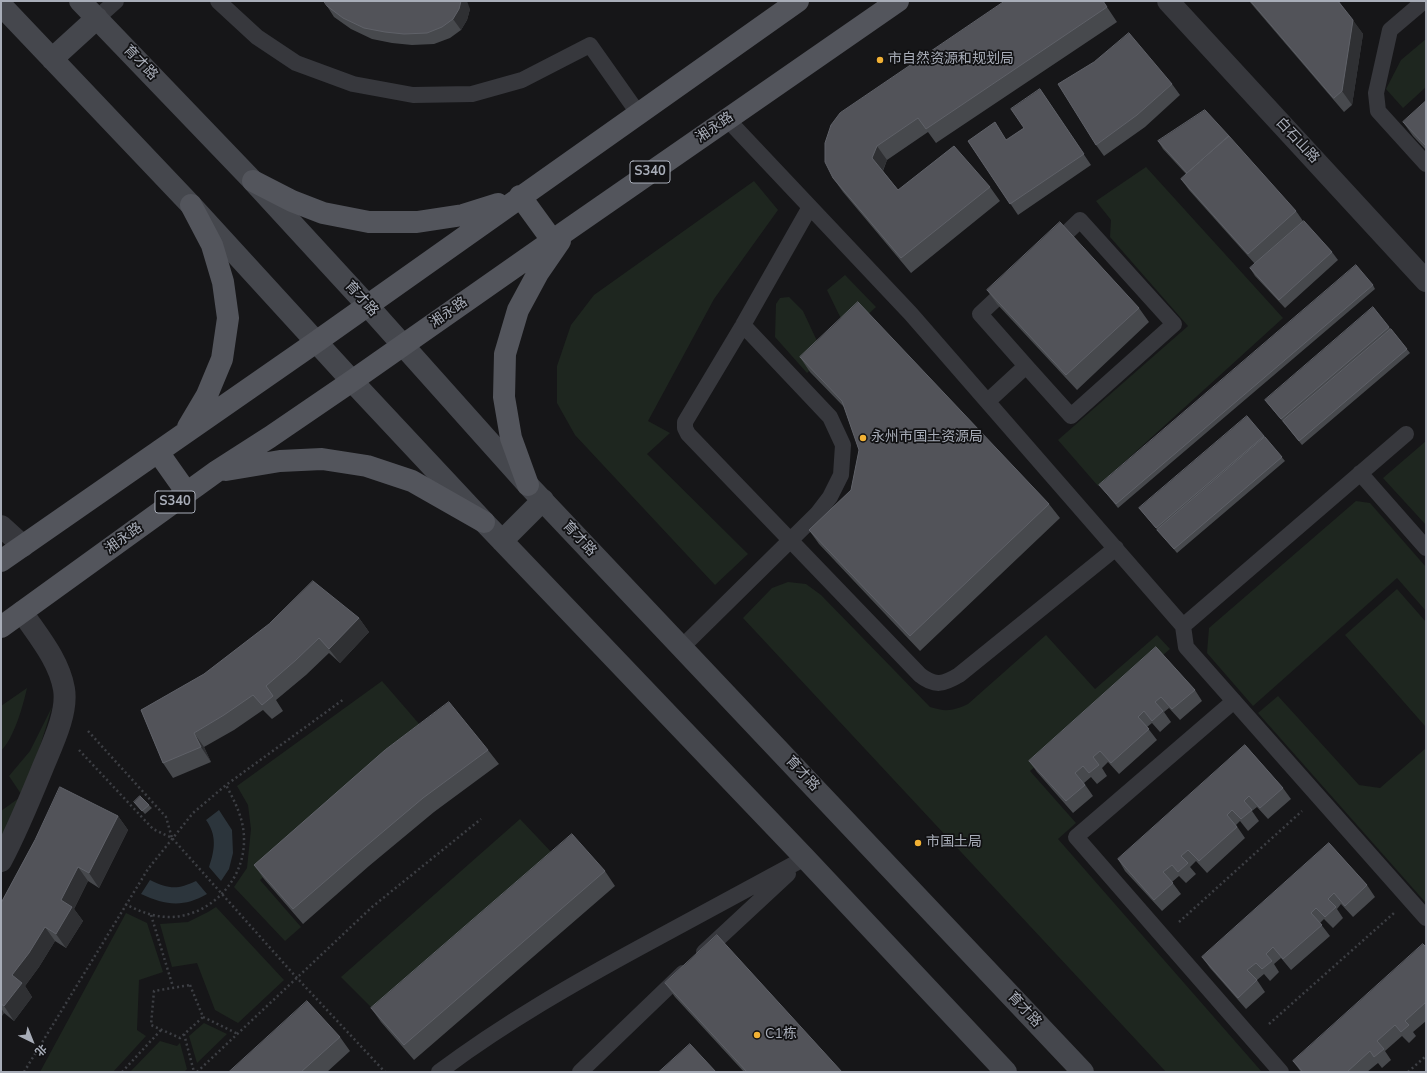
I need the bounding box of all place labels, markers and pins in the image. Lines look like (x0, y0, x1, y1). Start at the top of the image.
place label: 市自然资源和规划局 (888, 52, 1014, 68)
marker: 市自然资源和规划局 (875, 55, 885, 65)
place label: 永州市国土资源局 (871, 430, 983, 446)
marker: 永州市国土资源局 (858, 433, 868, 443)
place label: 市国土局 (926, 835, 982, 851)
marker: 市国土局 (913, 838, 923, 848)
place label: C1栋 (765, 1027, 797, 1043)
marker: C1栋 (752, 1030, 762, 1040)

